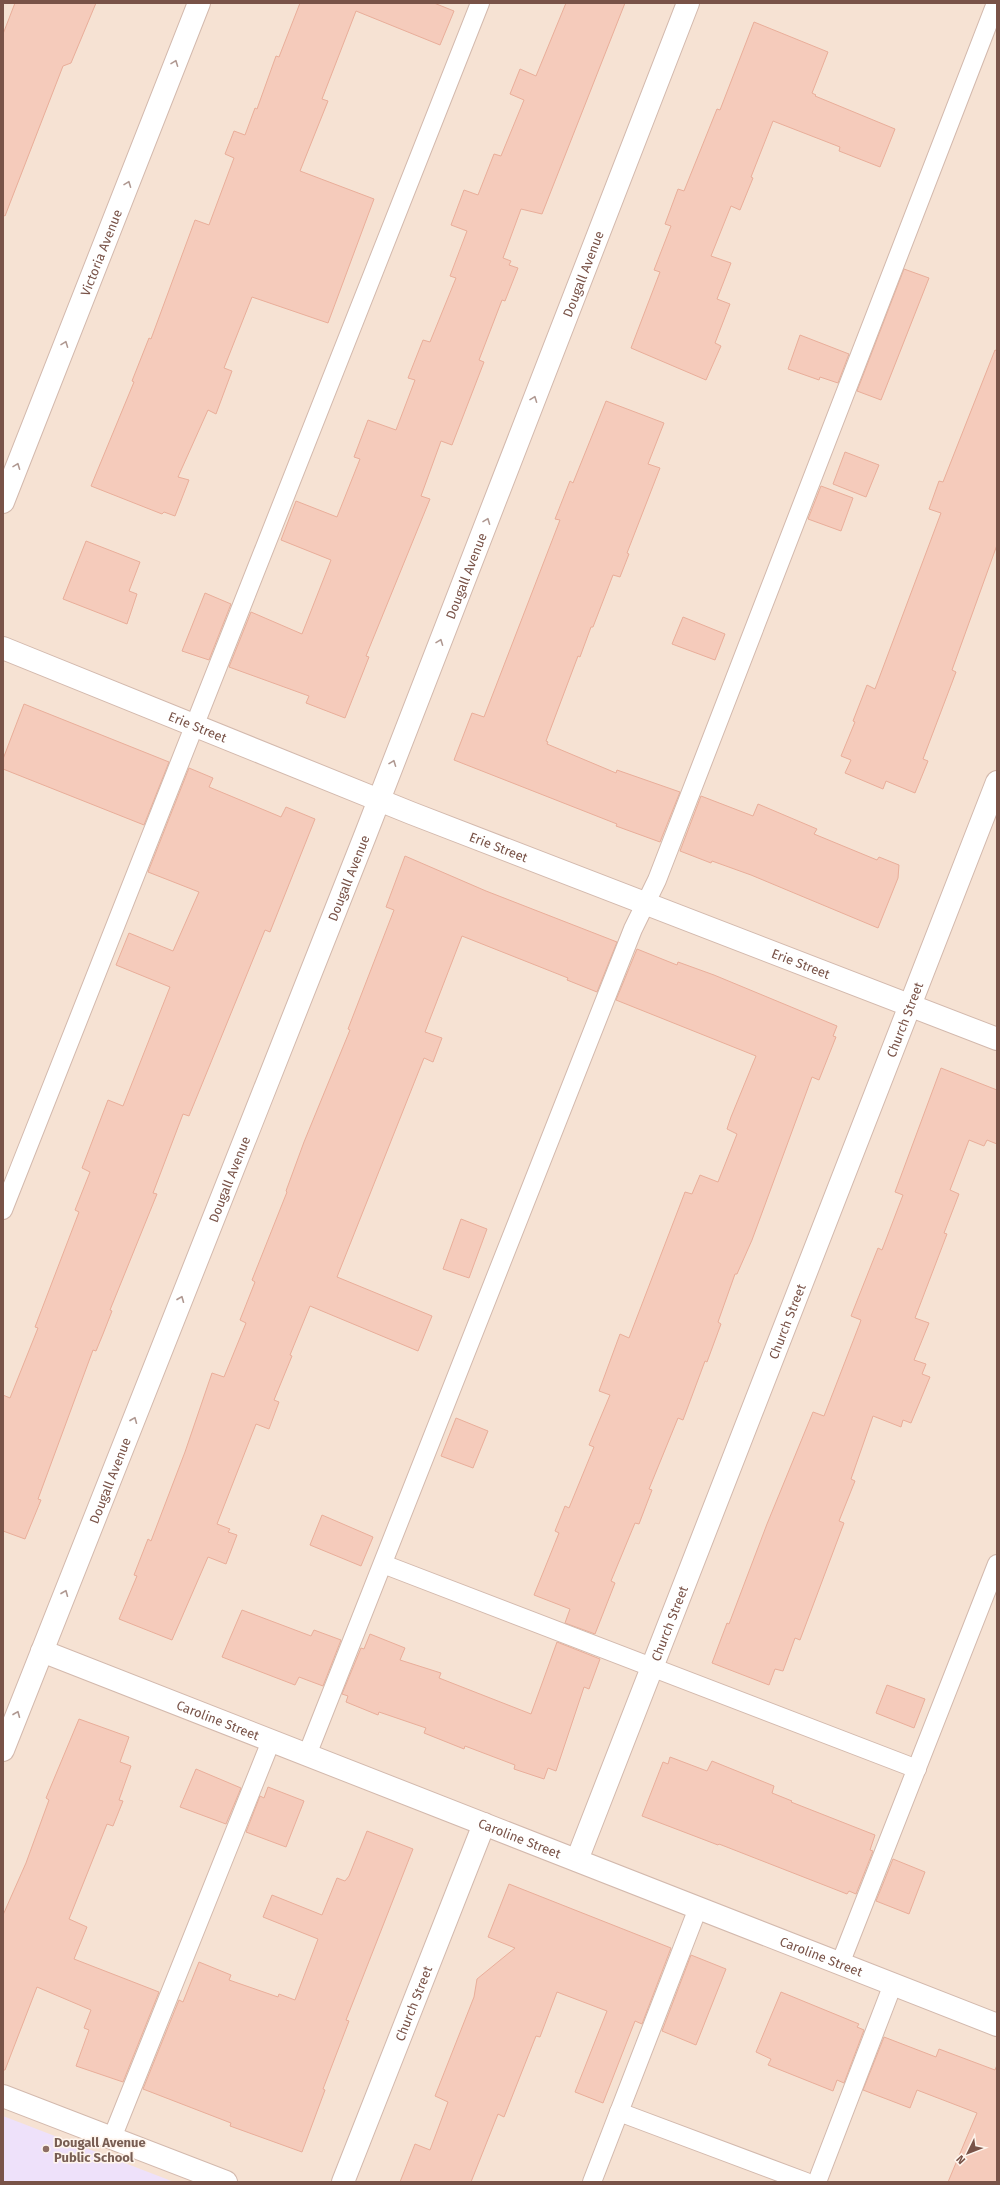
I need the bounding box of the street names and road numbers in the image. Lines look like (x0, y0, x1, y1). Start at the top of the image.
street label: Victoria Avenue (77, 207, 125, 298)
street label: Dougall Avenue (559, 229, 606, 319)
street label: Dougall Avenue (442, 531, 489, 621)
street label: Erie Street (166, 708, 229, 745)
street label: Erie Street (467, 829, 530, 865)
street label: Dougall Avenue (325, 833, 372, 923)
street label: Erie Street (770, 945, 833, 982)
street label: Church Street (883, 979, 926, 1059)
street label: Dougall Avenue (205, 1134, 253, 1224)
street label: Church Street (765, 1281, 808, 1361)
street label: Dougall Avenue (86, 1435, 134, 1526)
street label: Church Street (648, 1583, 691, 1663)
street label: Caroline Street (175, 1697, 262, 1743)
street label: Caroline Street (476, 1815, 563, 1861)
street label: Caroline Street (778, 1933, 865, 1979)
street label: Church Street (392, 1963, 435, 2043)

